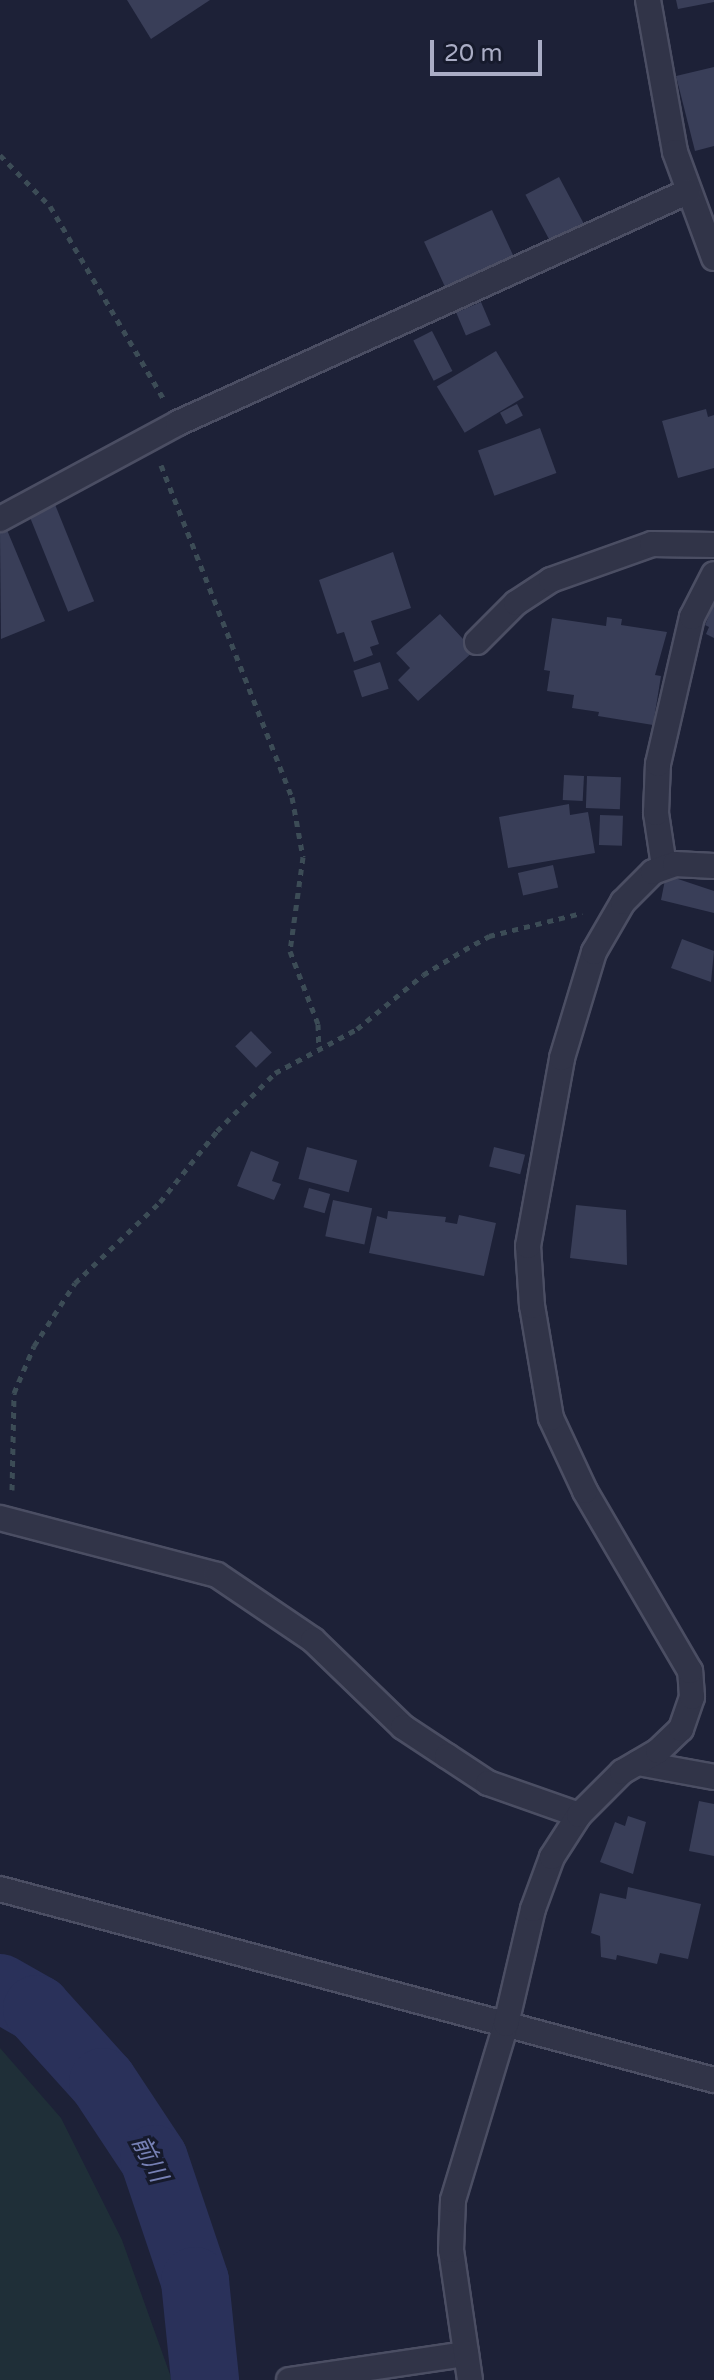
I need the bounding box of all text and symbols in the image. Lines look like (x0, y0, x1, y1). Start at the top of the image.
scale bar (434, 24, 546, 74)
text: 20 m (444, 39, 502, 68)
water label: 前川 (125, 2131, 173, 2187)

